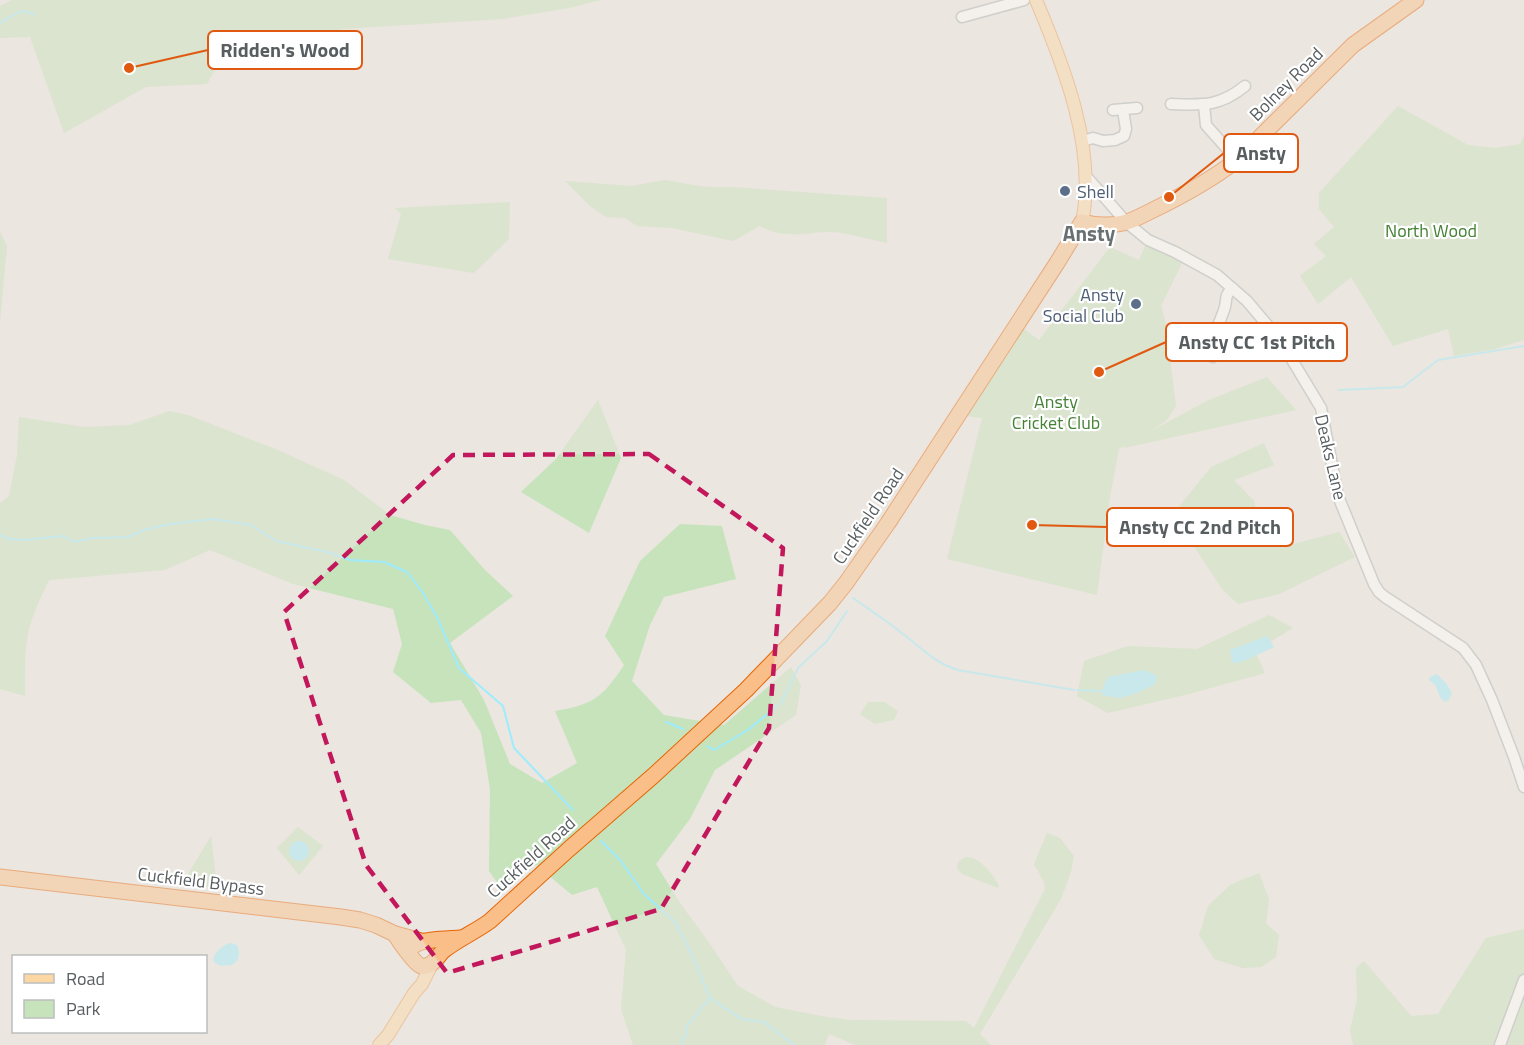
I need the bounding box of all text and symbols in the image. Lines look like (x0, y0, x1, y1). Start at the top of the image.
callout: Ridden's Wood (208, 31, 362, 69)
text: Ridden's Wood (220, 34, 350, 65)
street label: Bolney Road (1243, 41, 1329, 127)
callout: Ansty (1224, 134, 1298, 172)
text: Ansty (1236, 137, 1286, 168)
place label: Shell (1077, 178, 1114, 205)
marker: Shell (1058, 184, 1072, 198)
district label: Ansty (1063, 217, 1116, 249)
park label: North Wood (1385, 217, 1477, 244)
place label: Ansty Social Club (1043, 281, 1124, 329)
marker: Ansty Social Club (1129, 297, 1143, 311)
callout: Ansty CC 1st Pitch (1166, 323, 1347, 361)
text: Ansty CC 1st Pitch (1179, 326, 1335, 357)
park label: Ansty Cricket Club (1012, 388, 1100, 436)
street label: Deaks Lane (1308, 412, 1354, 502)
street label: Cuckfield Road (826, 462, 910, 570)
callout: Ansty CC 2nd Pitch (1107, 508, 1293, 546)
text: Ansty CC 2nd Pitch (1119, 511, 1281, 542)
street label: Cuckfield Road (481, 810, 581, 904)
street label: Cuckfield Bypass (136, 860, 266, 902)
legend (12, 955, 207, 1033)
text: Road (66, 965, 105, 992)
text: Park (66, 995, 101, 1022)

